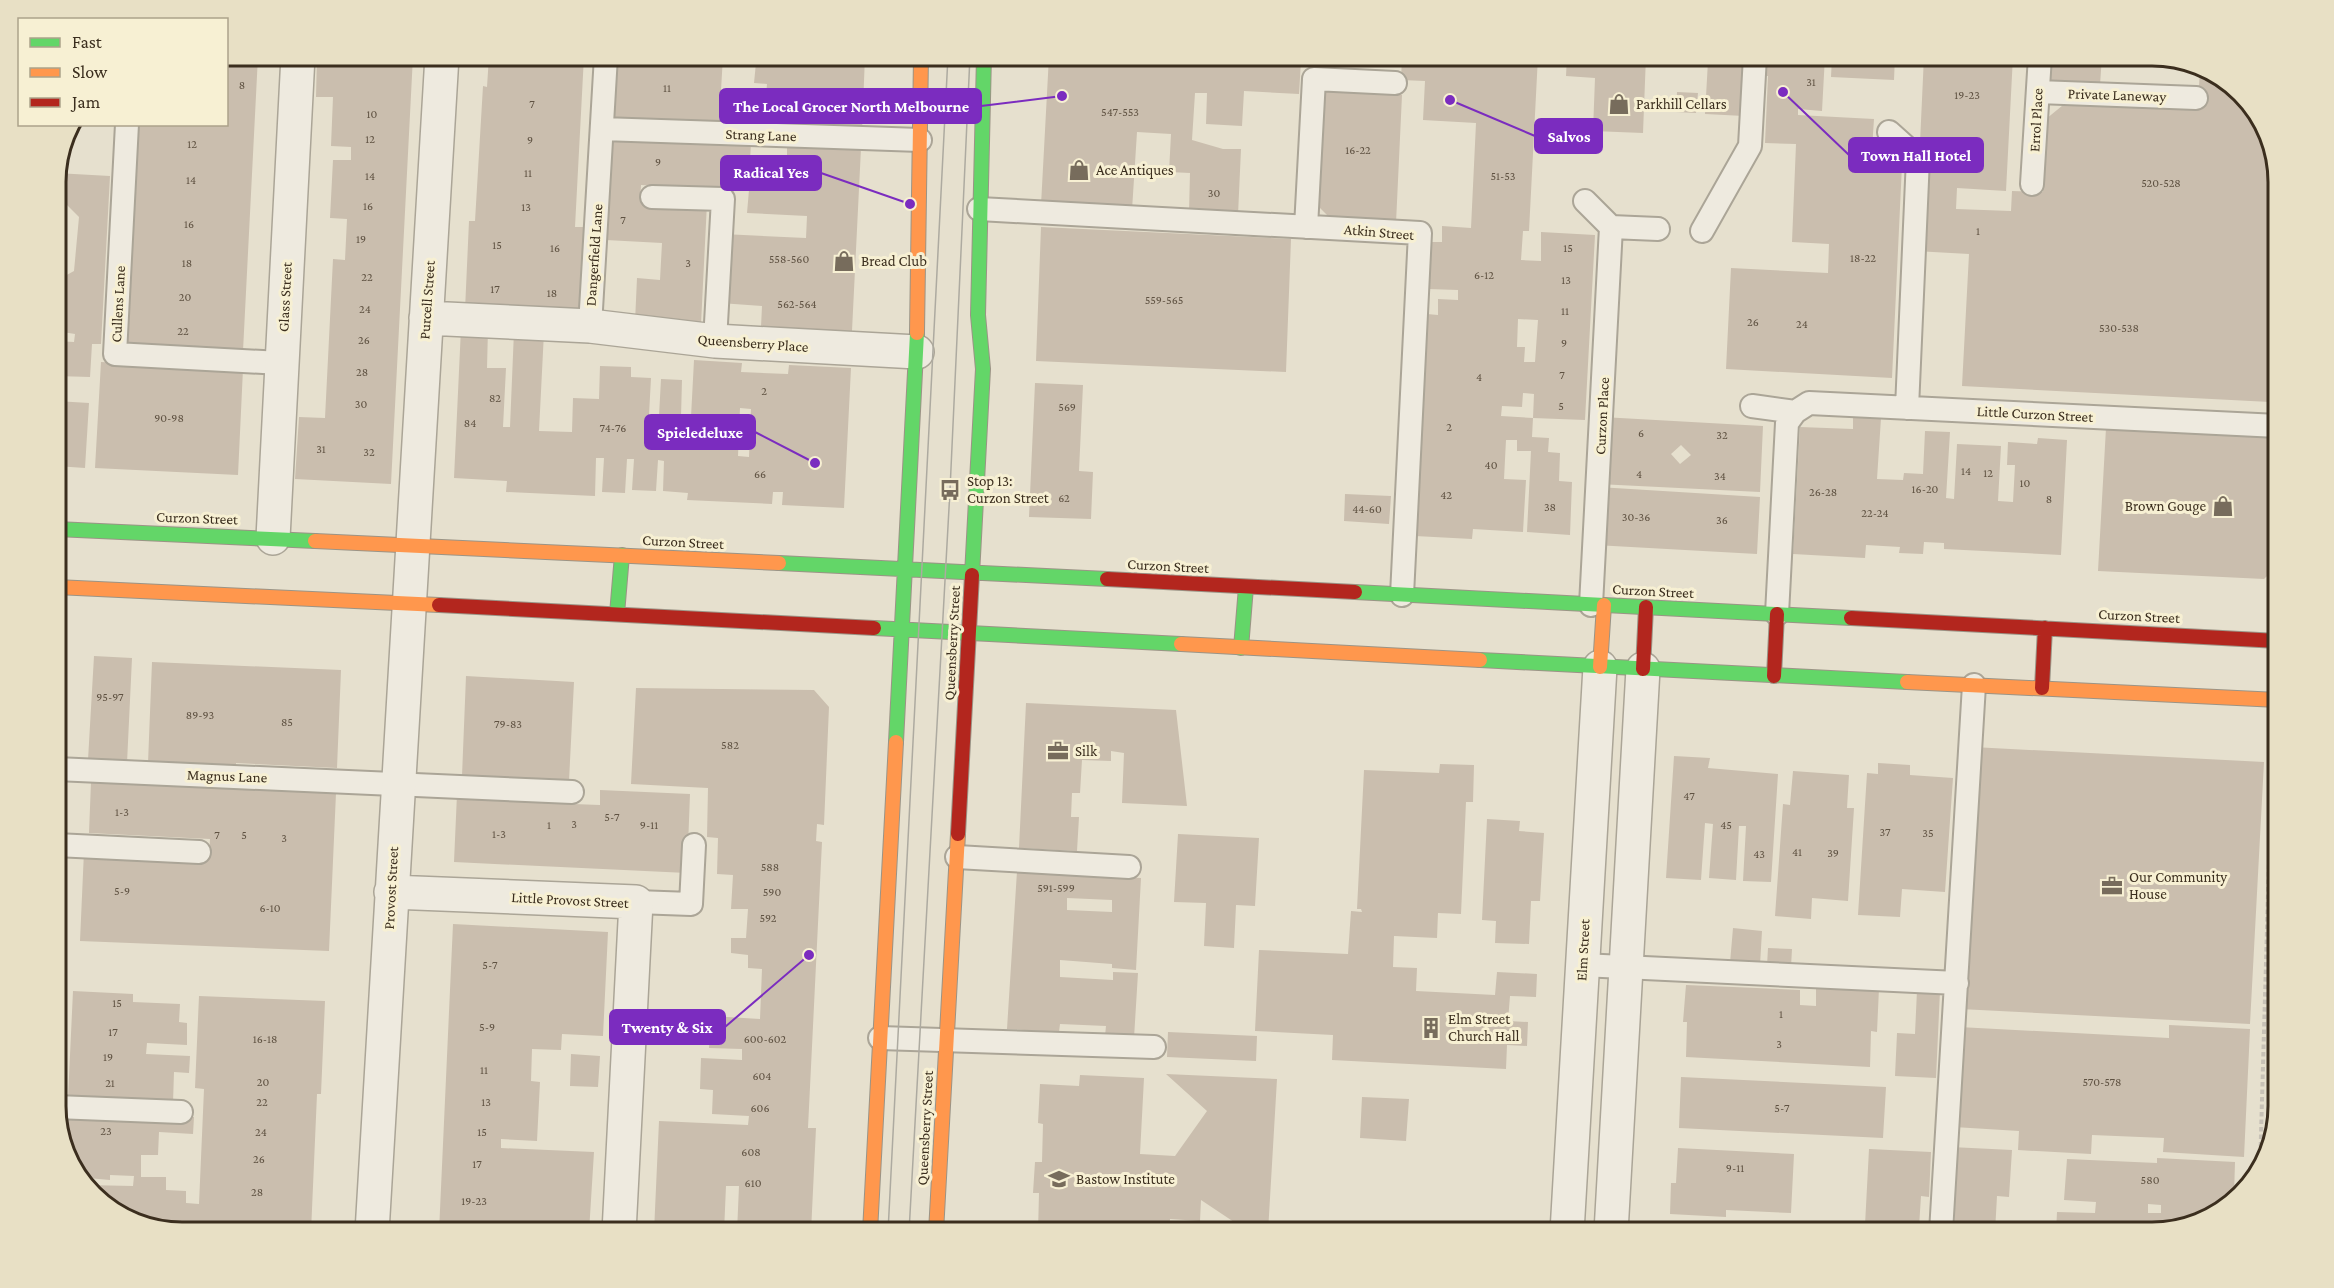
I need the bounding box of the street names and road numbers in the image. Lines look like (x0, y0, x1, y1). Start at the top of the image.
street label: Private Laneway (2067, 85, 2167, 106)
street label: Errol Place (2026, 87, 2046, 152)
street label: Strang Lane (725, 126, 797, 145)
street label: Dangerfield Lane (582, 203, 607, 307)
street label: Atkin Street (1343, 221, 1416, 243)
street label: Purcell Street (416, 259, 438, 340)
street label: Glass Street (275, 261, 295, 332)
street label: Cullens Lane (108, 265, 128, 343)
street label: Queensberry Place (697, 331, 809, 356)
street label: Curzon Place (1592, 376, 1612, 455)
street label: Little Curzon Street (1976, 403, 2095, 425)
street label: Curzon Street (156, 509, 239, 527)
street label: Curzon Street (642, 532, 725, 552)
street label: Curzon Street (1127, 556, 1210, 576)
street label: Curzon Street (1612, 581, 1695, 601)
street label: Queensberry Street (941, 584, 964, 701)
street label: Curzon Street (2098, 606, 2181, 626)
street label: Magnus Lane (186, 767, 268, 786)
street label: Provost Street (381, 845, 401, 930)
street label: Little Provost Street (511, 889, 630, 911)
street label: Elm Street (1573, 918, 1593, 981)
street label: Queensberry Street (914, 1069, 937, 1186)

